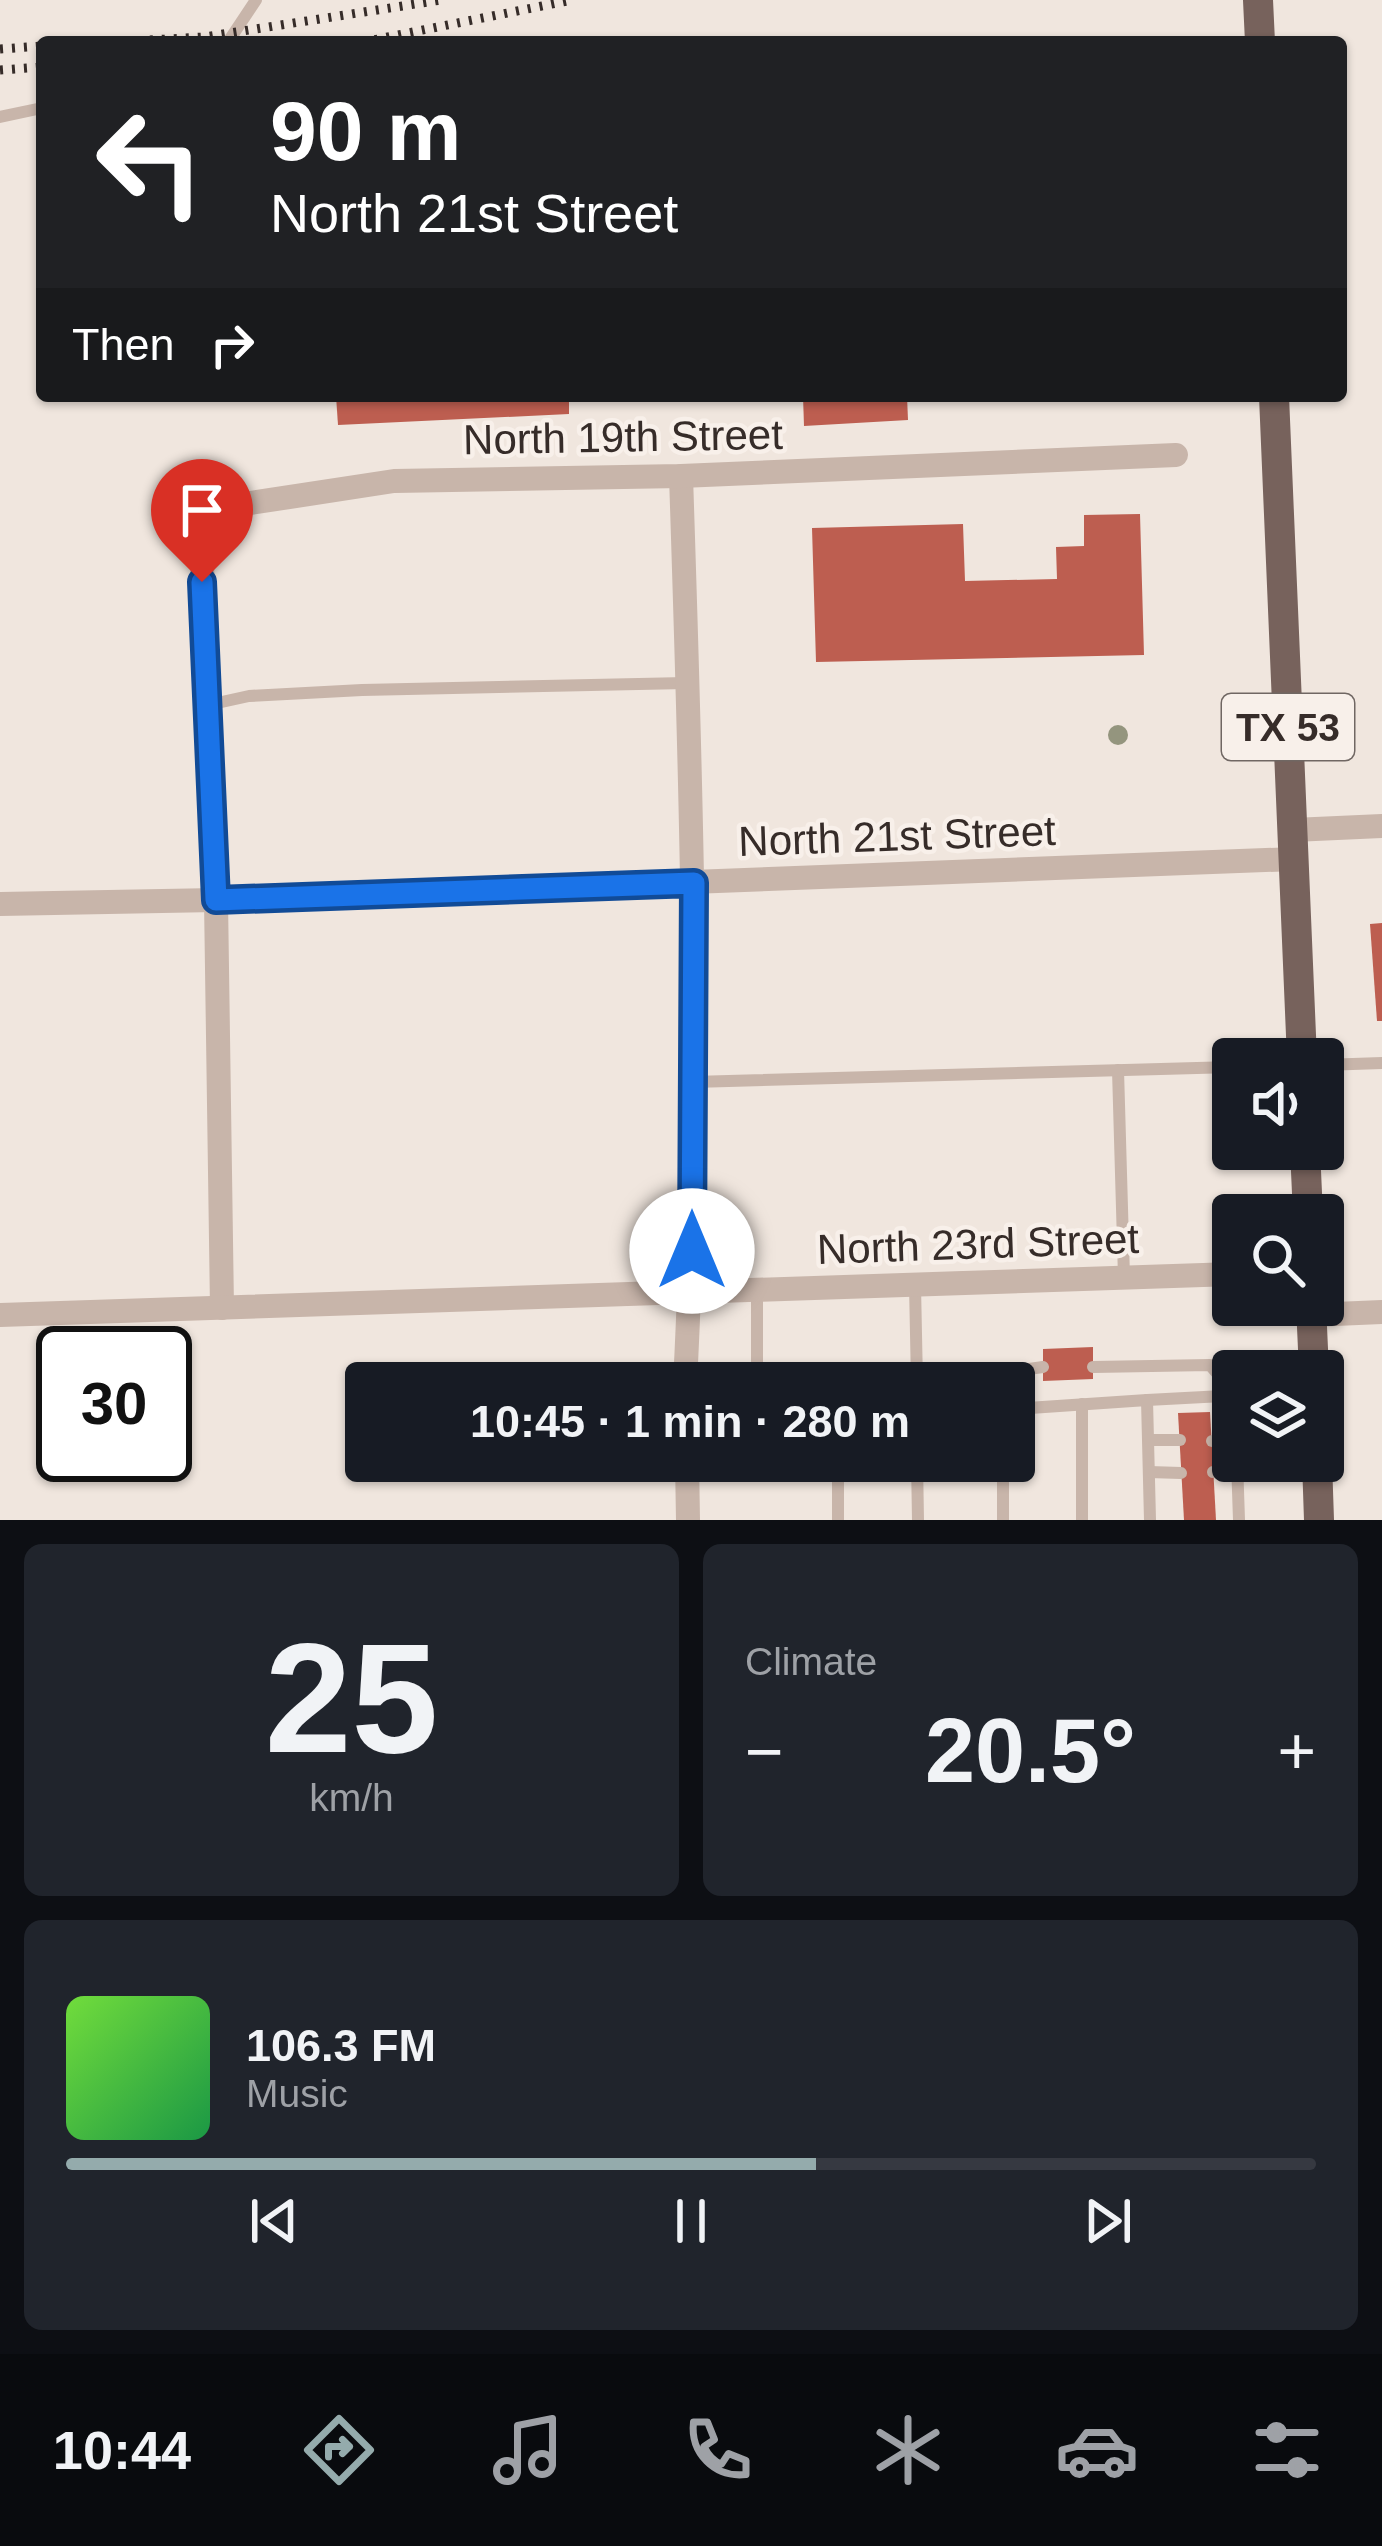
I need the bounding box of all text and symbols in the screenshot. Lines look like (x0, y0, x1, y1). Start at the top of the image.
icon: left (72, 84, 228, 240)
text: 90 m (270, 84, 461, 178)
text: North 21st Street (270, 183, 678, 243)
icon: right (199, 312, 265, 378)
text: Then (72, 319, 175, 370)
street label: North 19th Street (463, 411, 784, 463)
pin (151, 459, 253, 582)
icon: arrive (169, 477, 235, 543)
road number: TX 53 (1222, 694, 1354, 760)
street label: North 21st Street (738, 807, 1057, 865)
map controls (1212, 1038, 1344, 1482)
button: sound (1212, 1038, 1344, 1170)
position arrow (629, 1188, 755, 1314)
button: search (1212, 1194, 1344, 1326)
street label: North 23rd Street (816, 1215, 1140, 1273)
speed limit sign: 30 (36, 1326, 192, 1482)
button: layers (1212, 1350, 1344, 1482)
text: 10:45 · 1 min · 280 m (470, 1396, 910, 1447)
text: 25 (265, 1611, 438, 1785)
text: Climate (745, 1640, 877, 1683)
text: 20.5° (925, 1701, 1136, 1801)
text: − (745, 1714, 784, 1788)
text: + (1277, 1714, 1316, 1788)
text: km/h (309, 1776, 394, 1819)
text: 106.3 FM (246, 2020, 436, 2071)
text: Music (246, 2072, 348, 2115)
icon: previous (241, 2188, 307, 2254)
icon: pause (658, 2188, 724, 2254)
icon: next (1075, 2188, 1141, 2254)
icon: directions (297, 2408, 381, 2492)
icon: music (486, 2408, 570, 2492)
icon: phone (676, 2408, 760, 2492)
icon: climate (866, 2408, 950, 2492)
icon: car (1055, 2408, 1139, 2492)
icon: filters (1245, 2408, 1329, 2492)
text: 10:44 (53, 2420, 191, 2480)

